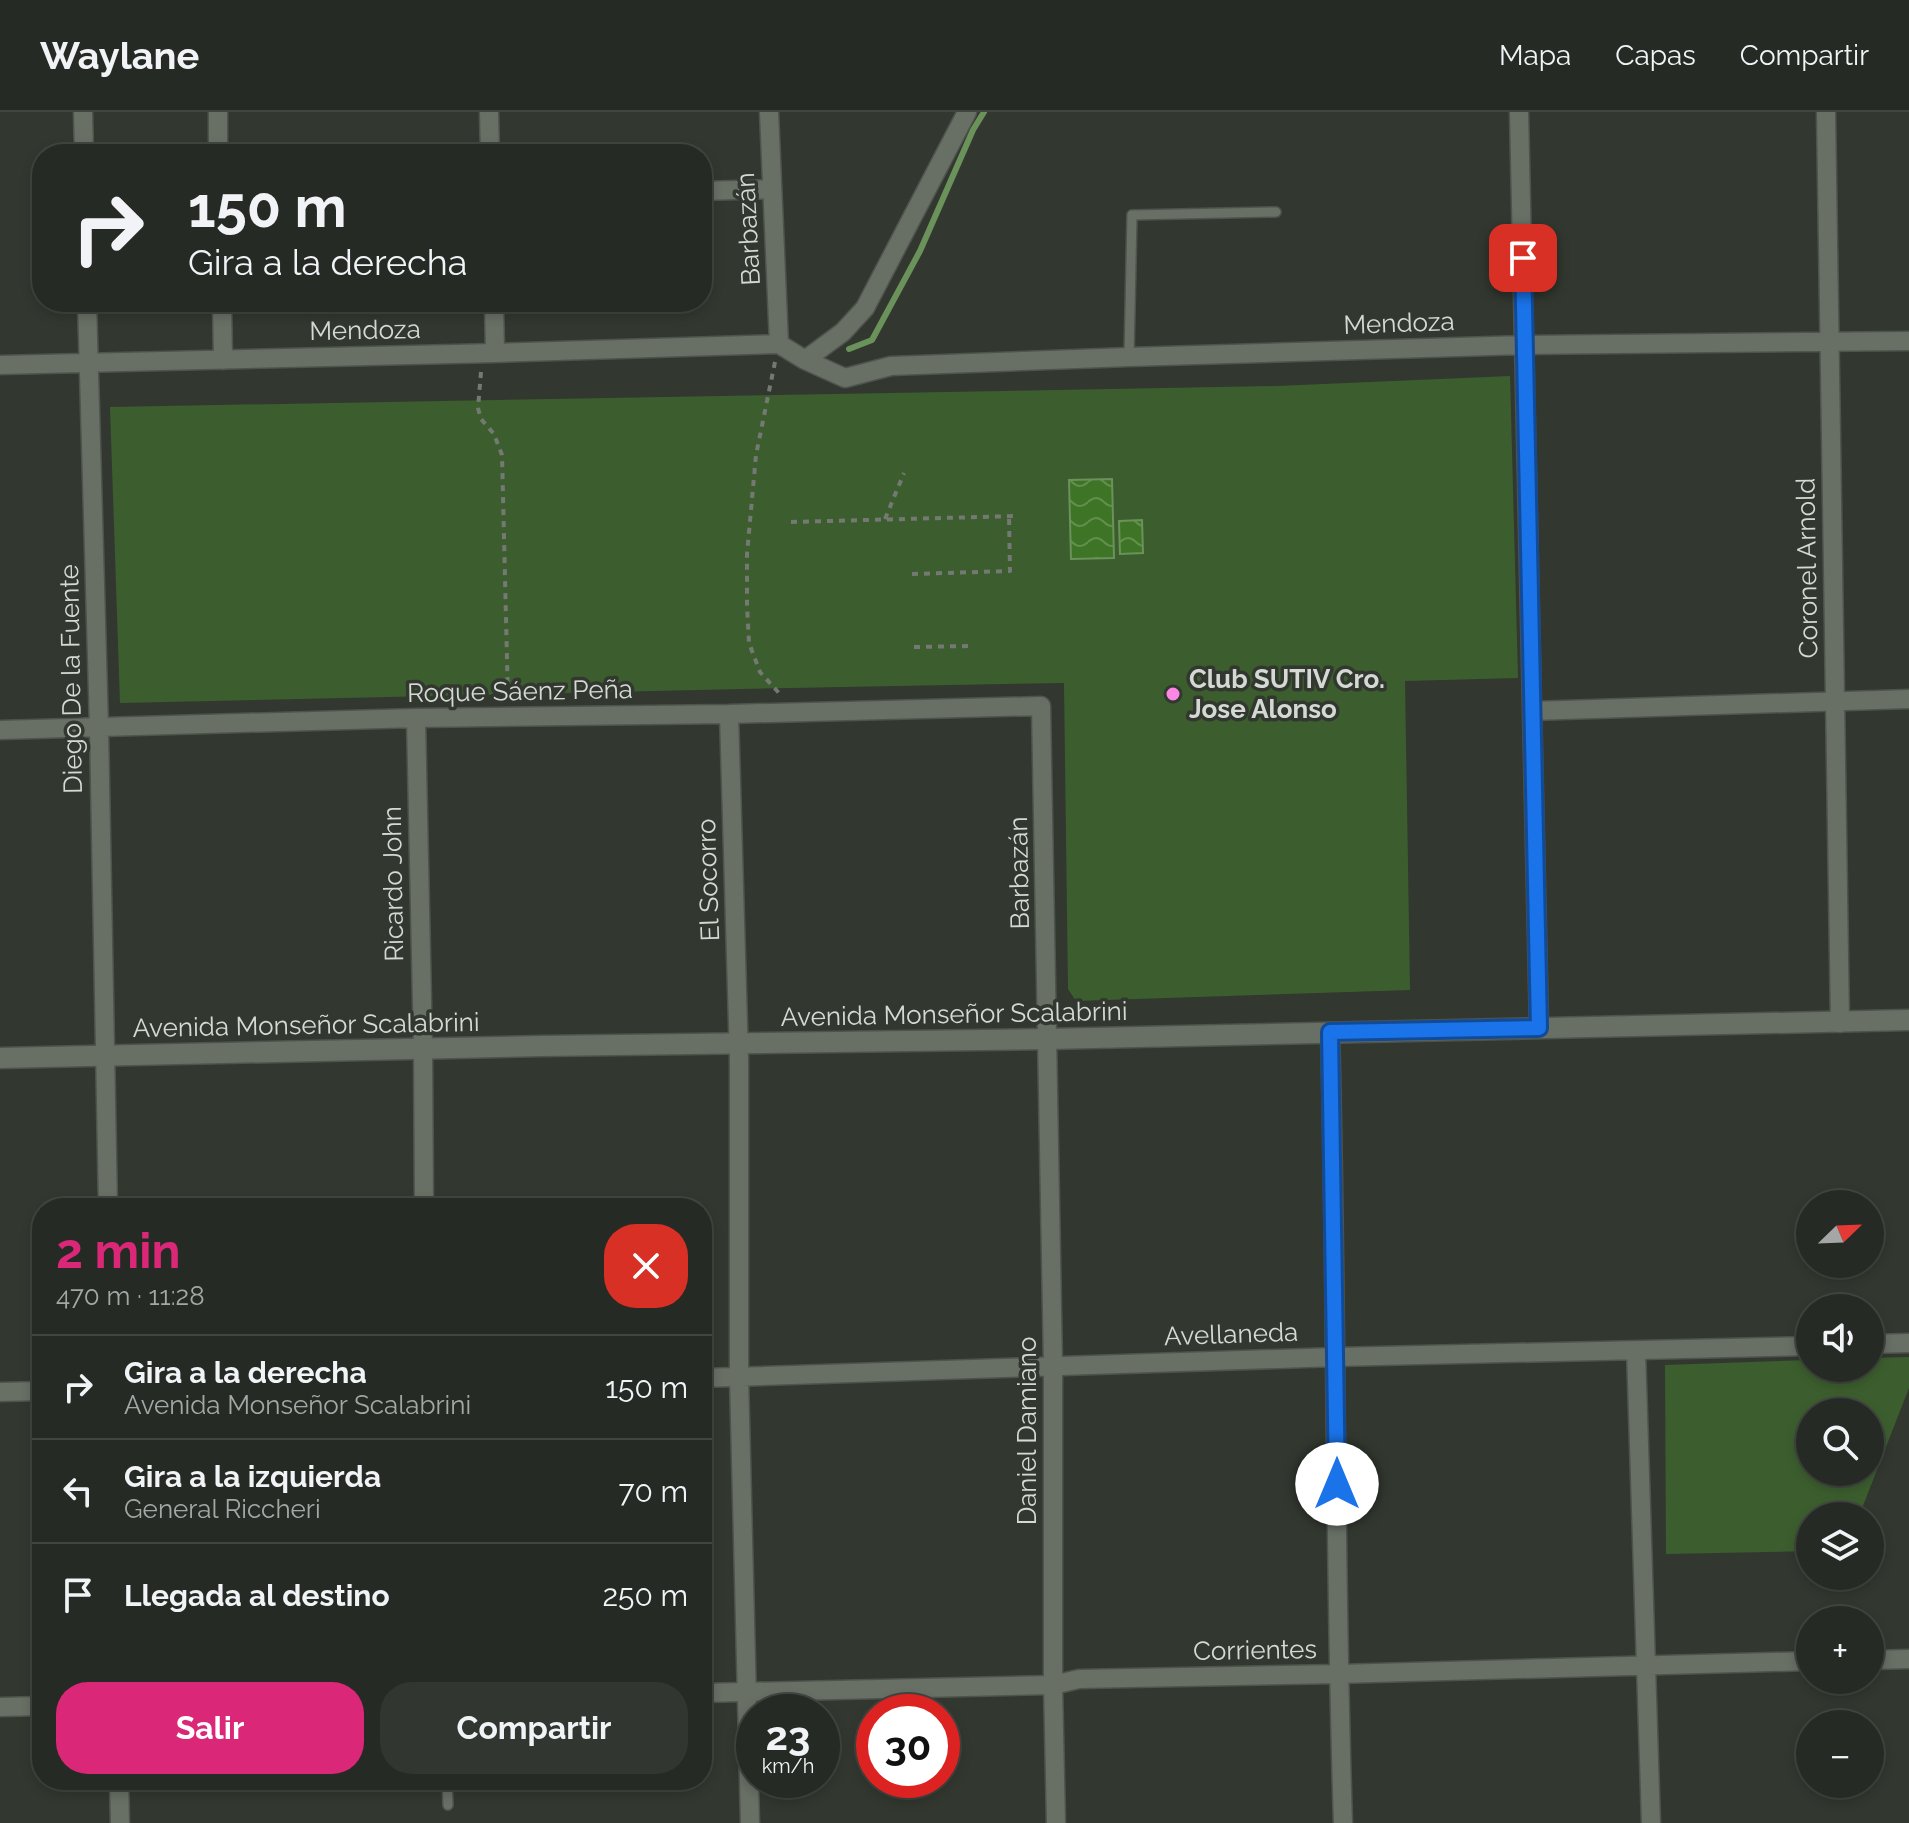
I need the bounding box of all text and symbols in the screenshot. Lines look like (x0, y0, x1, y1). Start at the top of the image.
text: Waylane (40, 33, 199, 78)
text: Mapa (1499, 39, 1571, 72)
text: Capas (1615, 39, 1696, 72)
text: Compartir (1740, 39, 1869, 72)
street label: Barbazán (730, 172, 766, 286)
text: 150 m (188, 174, 347, 240)
icon: right (56, 176, 160, 280)
pin (1489, 224, 1557, 292)
icon: arrive (1501, 236, 1545, 280)
text: Gira a la derecha (188, 241, 467, 283)
street label: Mendoza (1343, 306, 1455, 340)
street label: Mendoza (309, 314, 421, 346)
street label: Coronel Arnold (1790, 477, 1824, 659)
street label: Diego De la Fuente (54, 564, 88, 794)
place label: Club SUTIV Cro. Jose Alonso (1189, 664, 1385, 724)
street label: Roque Sáenz Peña (407, 674, 633, 708)
marker: Club SUTIV Cro. Jose Alonso (1164, 685, 1182, 703)
street label: Ricardo John (377, 806, 409, 962)
street label: Barbazán (1003, 816, 1035, 930)
street label: El Socorro (691, 818, 725, 942)
street label: Avenida Monseñor Scalabrini (780, 996, 1128, 1032)
street label: Avenida Monseñor Scalabrini (132, 1007, 480, 1043)
north arrow (1796, 1190, 1884, 1278)
map controls (1796, 1190, 1884, 1798)
text: 2 min (56, 1223, 181, 1279)
button: close (604, 1224, 688, 1308)
text: 470 m · 11:28 (56, 1281, 205, 1311)
button: sound (1796, 1294, 1884, 1382)
street label: Avellaneda (1163, 1317, 1299, 1351)
street label: Daniel Damiano (1012, 1337, 1042, 1525)
text: Gira a la derecha (124, 1355, 367, 1390)
icon: right (56, 1365, 100, 1409)
text: 150 m (605, 1370, 688, 1405)
text: Avenida Monseñor Scalabrini (124, 1390, 471, 1420)
button: search (1796, 1398, 1884, 1486)
position arrow (1295, 1442, 1379, 1526)
text: Gira a la izquierda (124, 1459, 381, 1494)
icon: left (56, 1469, 100, 1513)
text: 70 m (618, 1474, 688, 1509)
text: General Riccheri (124, 1494, 321, 1524)
button: layers (1796, 1502, 1884, 1590)
icon: arrive (56, 1573, 100, 1617)
text: Llegada al destino (124, 1578, 390, 1613)
text: 250 m (602, 1578, 688, 1613)
button: + (1796, 1606, 1884, 1694)
street label: Corrientes (1193, 1634, 1317, 1666)
button: Salir (56, 1682, 364, 1774)
button: Compartir (380, 1682, 688, 1774)
speed limit sign: 30 (856, 1694, 960, 1798)
button: − (1796, 1710, 1884, 1798)
text: 23 (766, 1712, 810, 1759)
text: km/h (762, 1754, 814, 1778)

